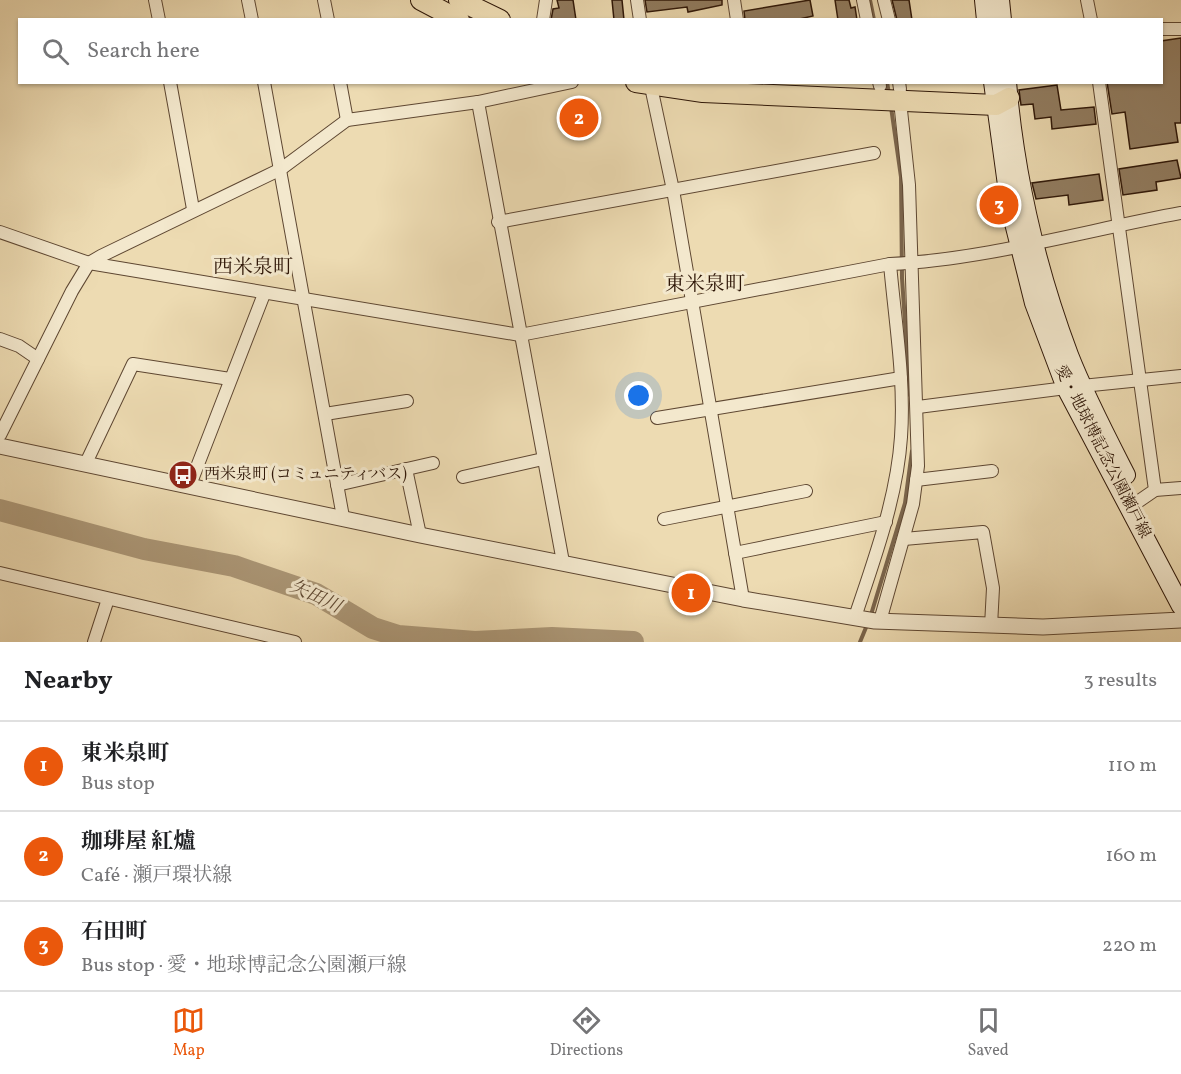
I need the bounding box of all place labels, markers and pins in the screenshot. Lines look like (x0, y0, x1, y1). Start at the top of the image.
pin: 2 (560, 96, 598, 140)
pin: 3 (980, 182, 1018, 228)
bus stop icon: 西米泉町 (コミュニティバス) (167, 459, 199, 491)
place label: 西米泉町 (コミュニティバス) (204, 464, 407, 486)
pin: 1 (672, 570, 710, 616)

